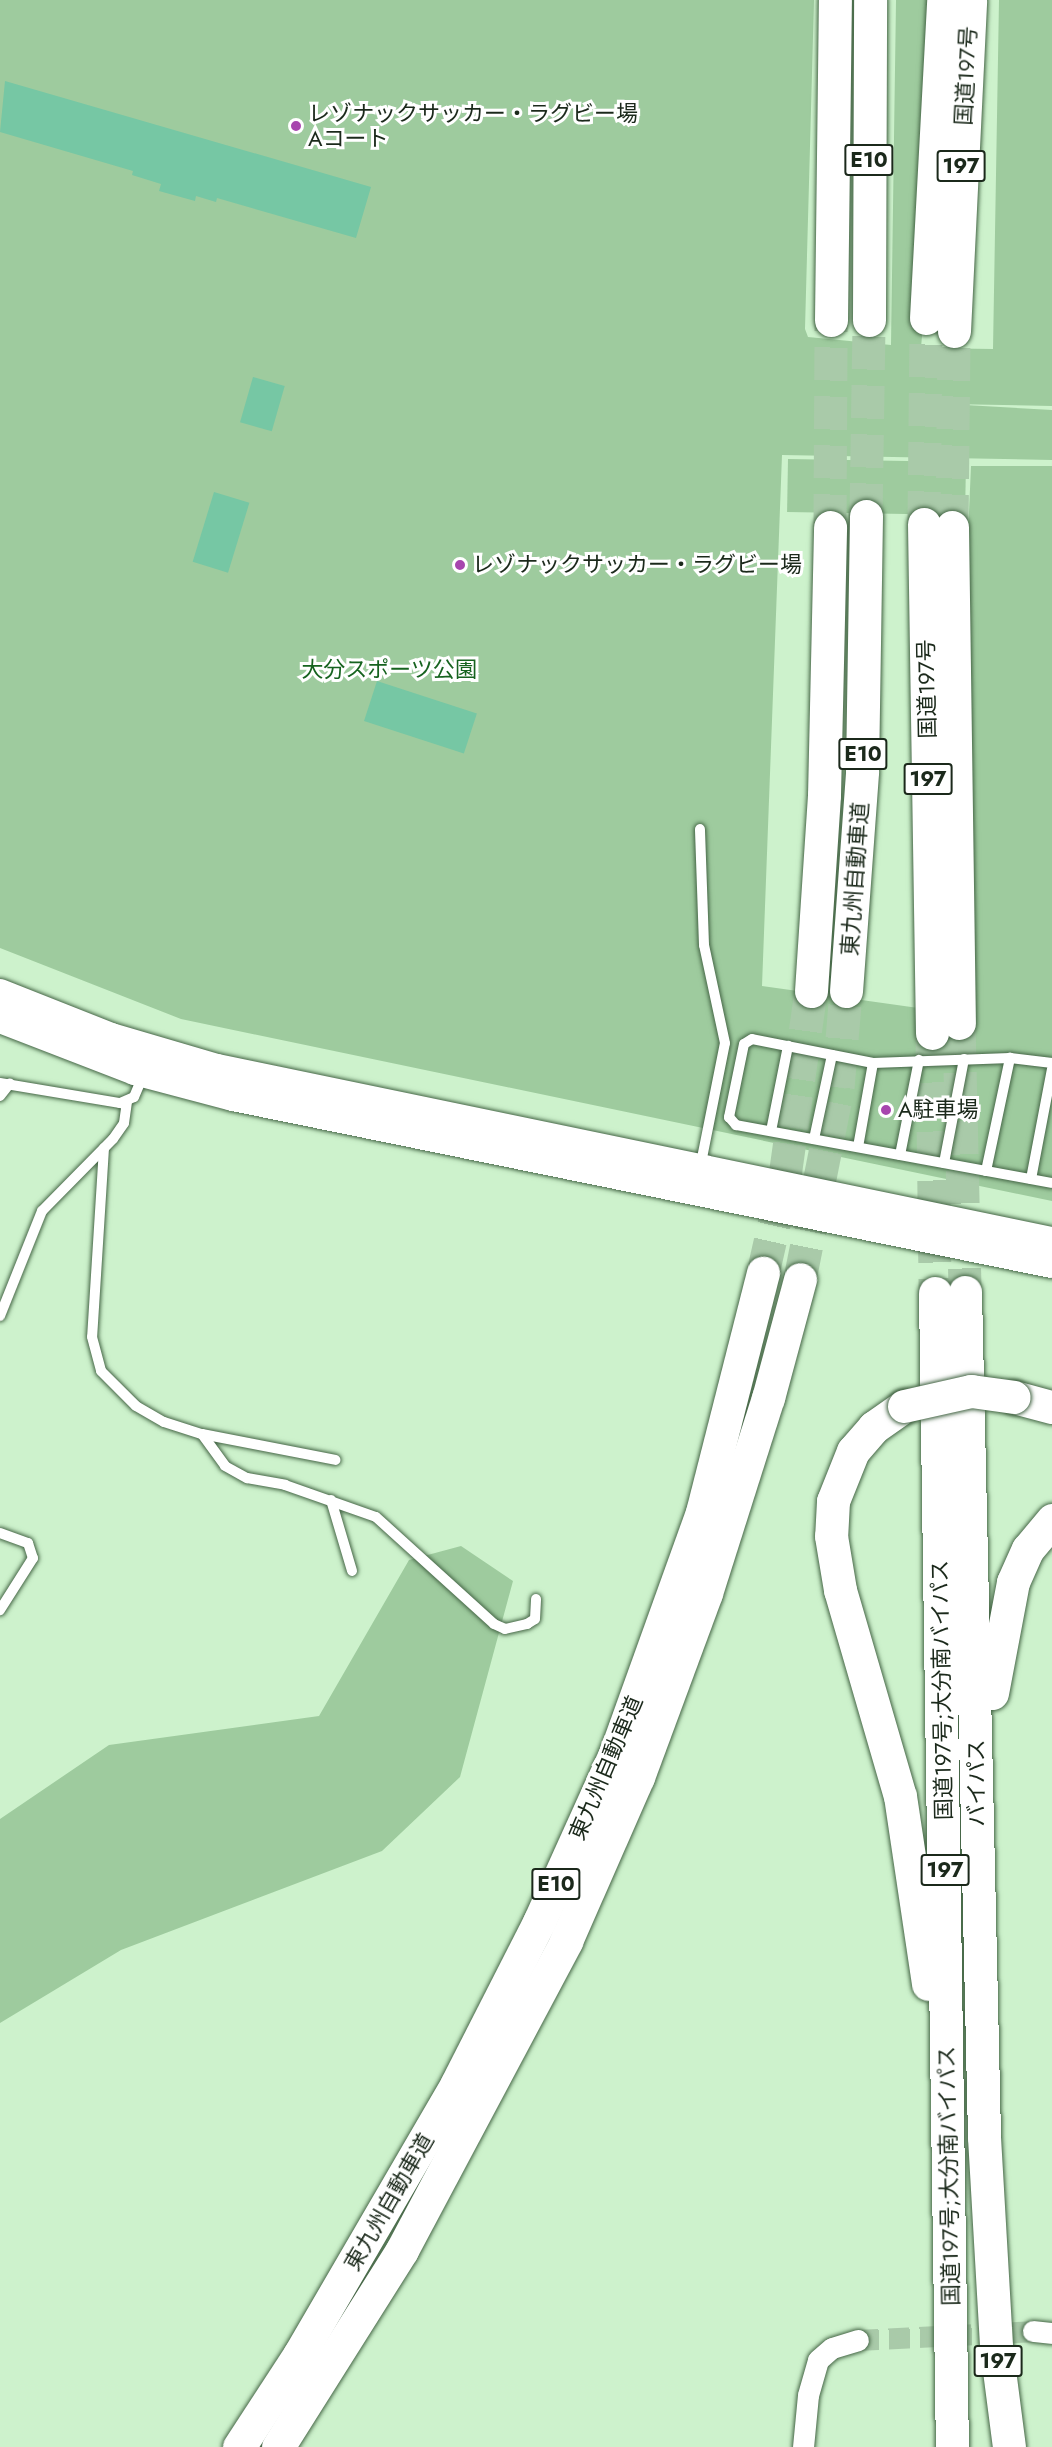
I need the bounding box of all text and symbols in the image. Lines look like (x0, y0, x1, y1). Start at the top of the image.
street label: 国道197号 (950, 26, 982, 126)
place label: レゾナックサッカー・ラグビー場 Aコート (308, 100, 638, 152)
marker: レゾナックサッカー・ラグビー場 Aコート (289, 119, 303, 133)
road number: E10 (844, 142, 894, 178)
road number: 197 (936, 148, 986, 184)
place label: レゾナックサッカー・ラグビー場 (472, 552, 802, 578)
marker: レゾナックサッカー・ラグビー場 (453, 558, 467, 572)
street label: 国道197号 (913, 639, 941, 739)
park label: 大分スポーツ公園 (301, 657, 477, 683)
road number: E10 (838, 736, 888, 772)
road number: 197 (902, 761, 954, 797)
street label: 東九州自動車道 (836, 801, 874, 957)
place label: A駐車場 (898, 1097, 979, 1123)
marker: A駐車場 (879, 1103, 893, 1117)
street label: 国道197号;大分南バイパス (927, 1559, 957, 1821)
street label: 東九州自動車道 (564, 1692, 648, 1844)
street label: バイパス (964, 1739, 990, 1827)
road number: 197 (920, 1852, 970, 1888)
road number: E10 (530, 1866, 582, 1902)
street label: 国道197号;大分南バイパス (934, 2045, 964, 2307)
street label: 東九州自動車道 (339, 2129, 439, 2275)
road number: 197 (972, 2343, 1024, 2379)

